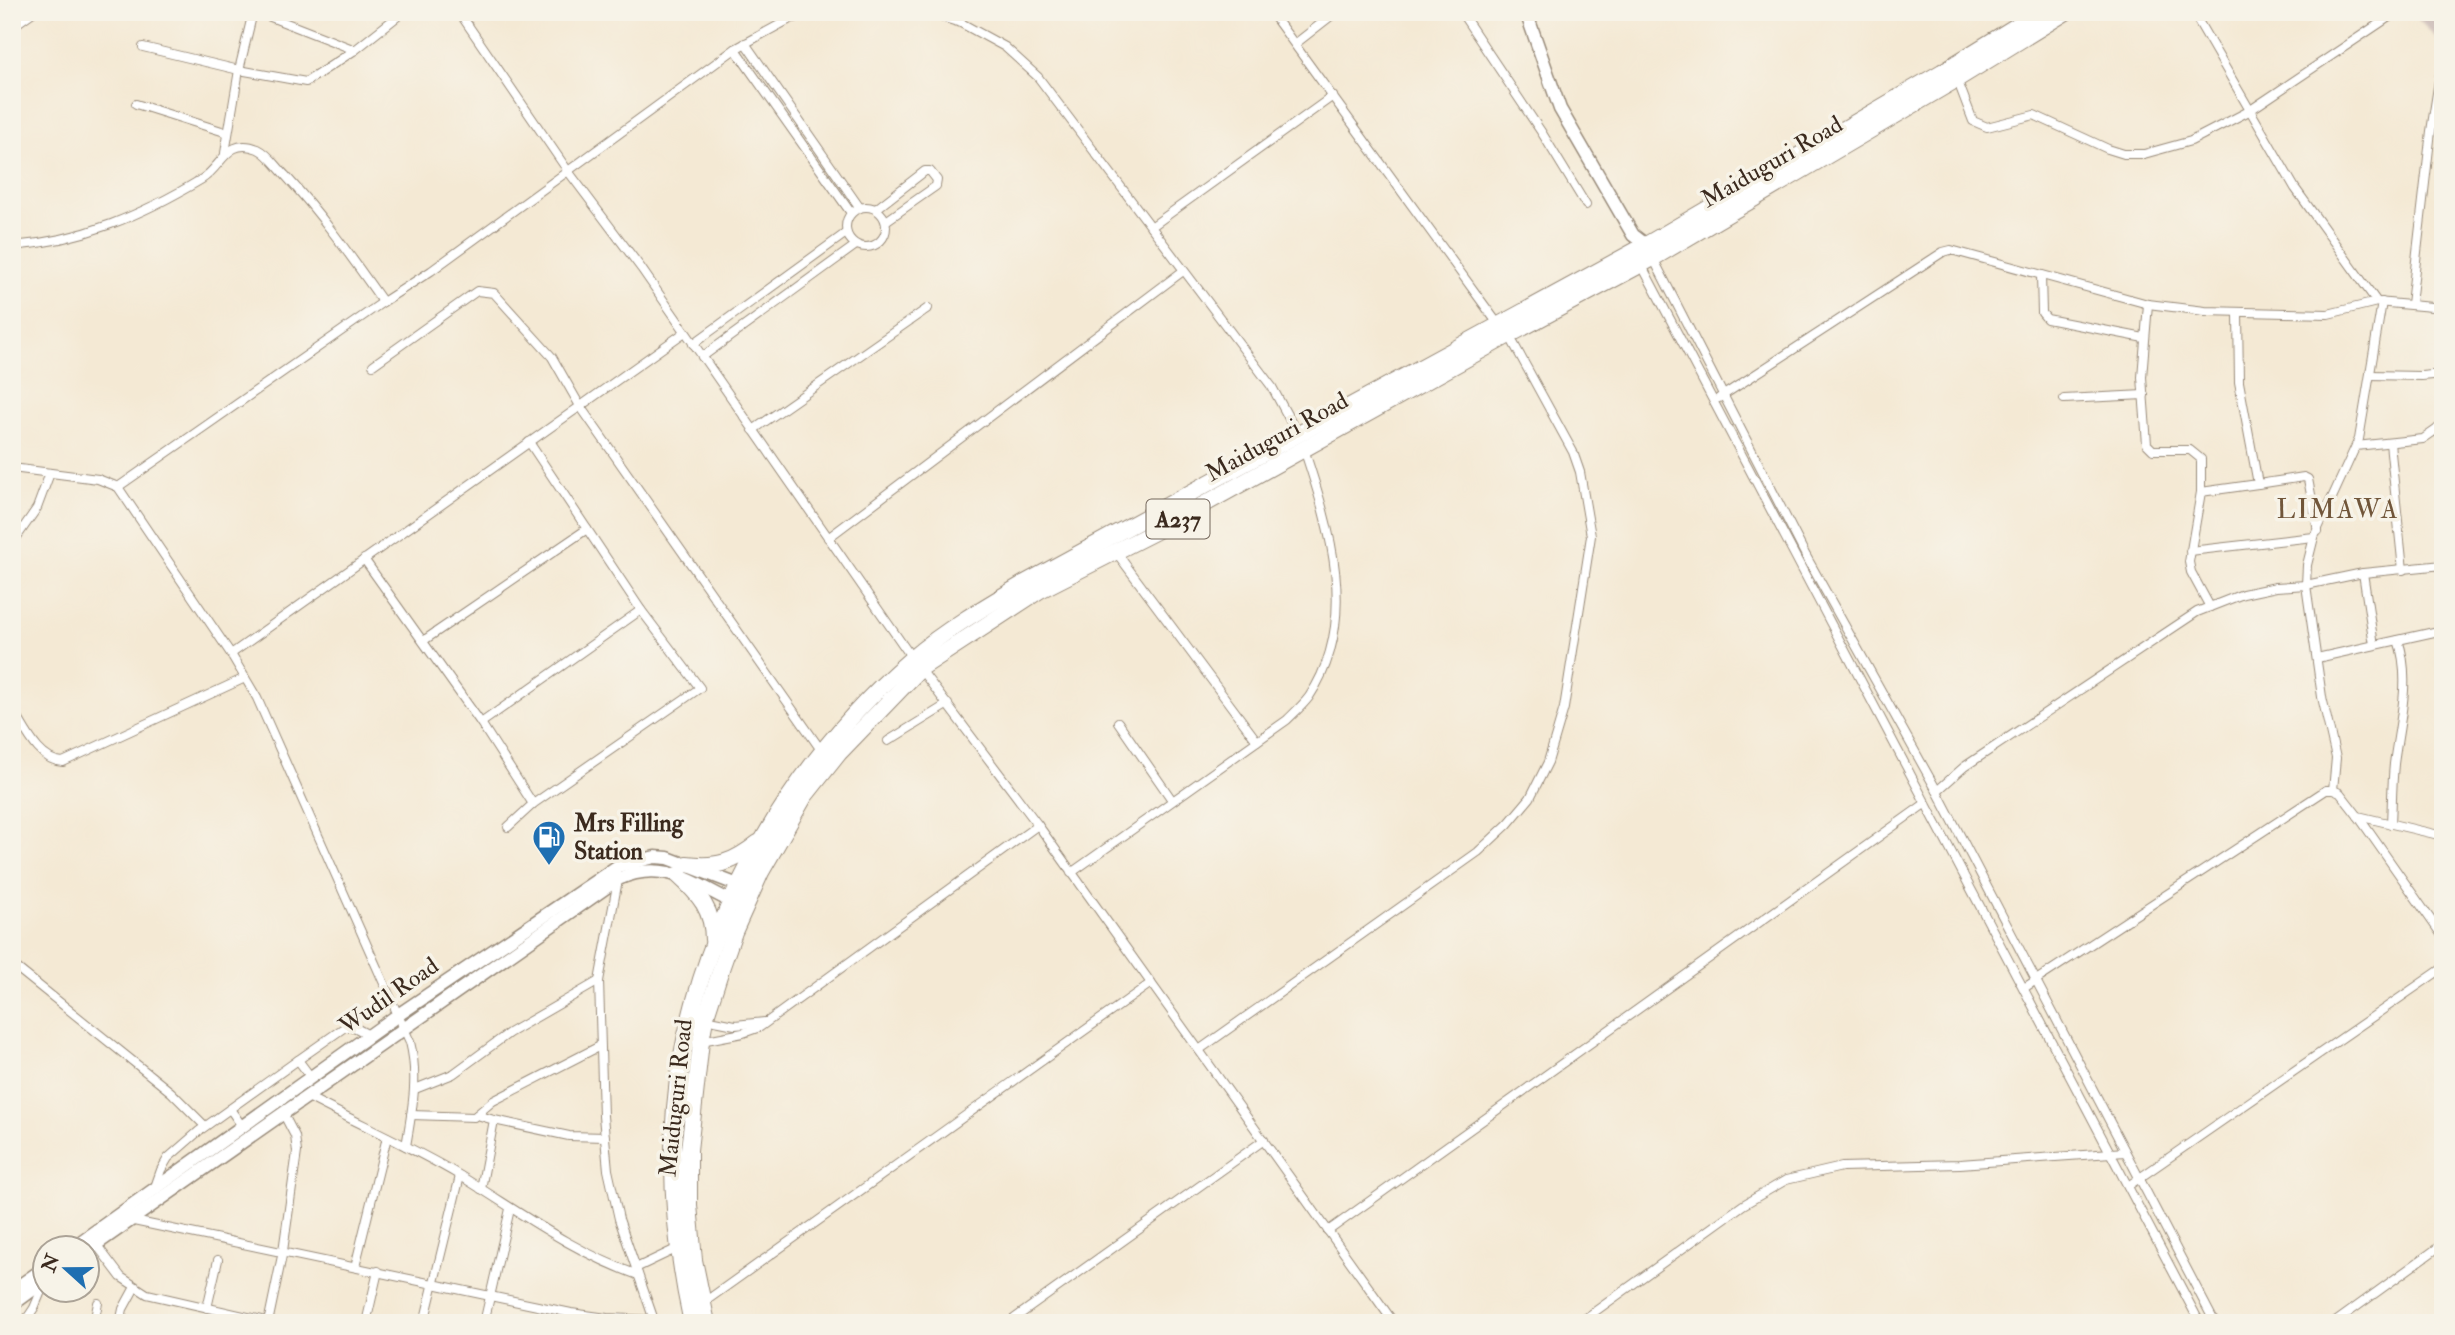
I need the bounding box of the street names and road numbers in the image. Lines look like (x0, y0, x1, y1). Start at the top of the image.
street label: Maiduguri Road (1696, 109, 1849, 215)
street label: Maiduguri Road (1200, 385, 1354, 489)
road number: A237 (1146, 499, 1210, 538)
street label: Wudil Road (332, 950, 445, 1042)
street label: Maiduguri Road (652, 1017, 700, 1178)

